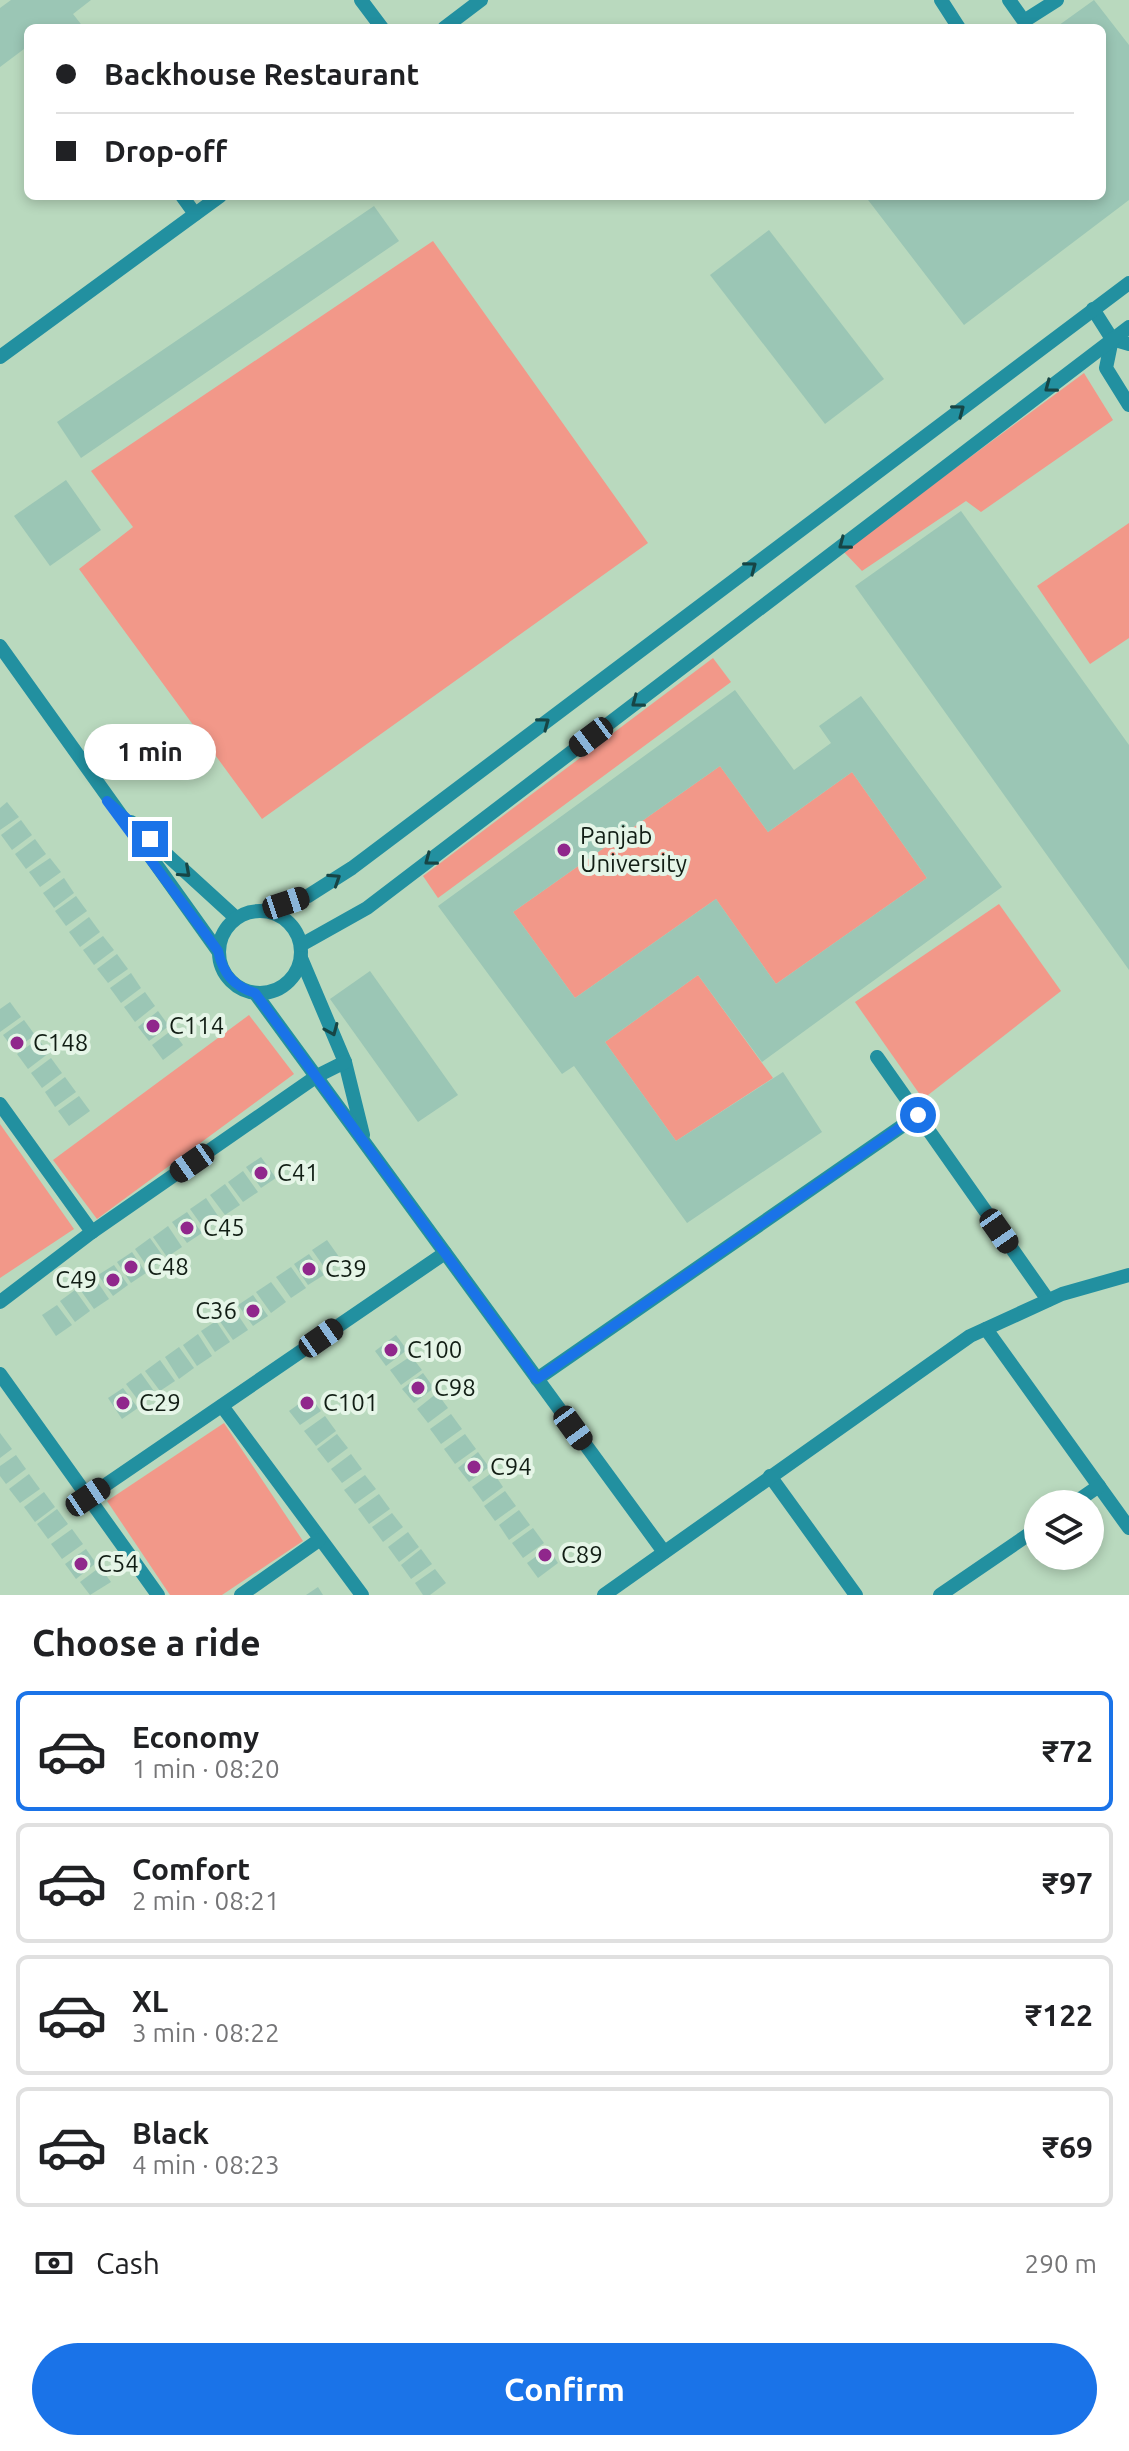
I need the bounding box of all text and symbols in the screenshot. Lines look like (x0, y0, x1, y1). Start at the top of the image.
text: Backhouse Restaurant (104, 57, 419, 91)
text: Drop-off (104, 134, 227, 168)
one-way arrow (1045, 377, 1059, 391)
one-way arrow (950, 406, 965, 420)
one-way arrow (838, 535, 853, 549)
one-way arrow (742, 562, 757, 576)
one-way arrow (631, 693, 646, 707)
car (565, 713, 617, 761)
one-way arrow (535, 719, 550, 733)
callout: 1 min (84, 723, 216, 779)
text: 1 min (117, 737, 183, 766)
route end (132, 821, 168, 857)
place label: Panjab University (580, 822, 688, 877)
marker: Panjab University (555, 841, 573, 859)
one-way arrow (424, 850, 439, 864)
one-way arrow (176, 862, 191, 877)
one-way arrow (326, 873, 341, 888)
car (259, 884, 313, 922)
place label: C114 (169, 1012, 224, 1039)
marker: C114 (144, 1017, 162, 1035)
one-way arrow (322, 1022, 338, 1036)
place label: C148 (33, 1029, 88, 1056)
marker: C148 (8, 1034, 26, 1052)
route start (900, 1097, 936, 1133)
car (165, 1139, 219, 1187)
place label: C41 (277, 1159, 319, 1186)
marker: C41 (252, 1164, 270, 1182)
car (975, 1204, 1023, 1258)
place label: C45 (203, 1214, 245, 1241)
marker: C45 (178, 1219, 196, 1237)
place label: C48 (147, 1253, 189, 1280)
place label: C39 (325, 1255, 367, 1282)
marker: C48 (122, 1258, 140, 1276)
marker: C39 (300, 1260, 318, 1278)
place label: C49 (55, 1266, 97, 1293)
marker: C49 (104, 1271, 122, 1289)
place label: C36 (195, 1297, 237, 1324)
marker: C36 (244, 1302, 262, 1320)
car (294, 1314, 348, 1362)
place label: C100 (407, 1336, 462, 1363)
marker: C100 (382, 1341, 400, 1359)
place label: C98 (434, 1374, 476, 1401)
marker: C98 (409, 1379, 427, 1397)
place label: C29 (139, 1389, 181, 1416)
place label: C101 (323, 1389, 378, 1416)
marker: C29 (114, 1394, 132, 1412)
marker: C101 (298, 1394, 316, 1412)
car (549, 1402, 597, 1454)
place label: C94 (490, 1453, 532, 1480)
marker: C94 (465, 1458, 483, 1476)
car (61, 1474, 115, 1520)
map controls (1024, 1490, 1104, 1570)
button: layers (1024, 1490, 1104, 1570)
place label: C89 (561, 1541, 603, 1568)
marker: C89 (536, 1546, 554, 1564)
place label: C54 (97, 1550, 139, 1577)
marker: C54 (72, 1555, 90, 1573)
text: Choose a ride (32, 1622, 261, 1663)
icon: car (36, 1715, 108, 1787)
text: Economy (132, 1720, 259, 1754)
text: ₹72 (1042, 1734, 1093, 1768)
text: 1 min · 08:20 (132, 1754, 280, 1783)
icon: car (36, 1847, 108, 1919)
text: Comfort (132, 1852, 250, 1886)
text: ₹97 (1042, 1866, 1093, 1900)
text: 2 min · 08:21 (132, 1886, 280, 1915)
icon: car (36, 1979, 108, 2051)
text: XL (132, 1984, 168, 2018)
text: ₹122 (1025, 1998, 1093, 2032)
text: 3 min · 08:22 (132, 2018, 280, 2047)
icon: car (36, 2111, 108, 2183)
text: Black (132, 2116, 209, 2150)
text: ₹69 (1042, 2130, 1093, 2164)
text: 4 min · 08:23 (132, 2150, 280, 2179)
icon: cash (32, 2241, 76, 2285)
text: Cash (96, 2246, 160, 2280)
text: 290 m (1025, 2249, 1097, 2278)
button: Confirm (32, 2343, 1097, 2435)

